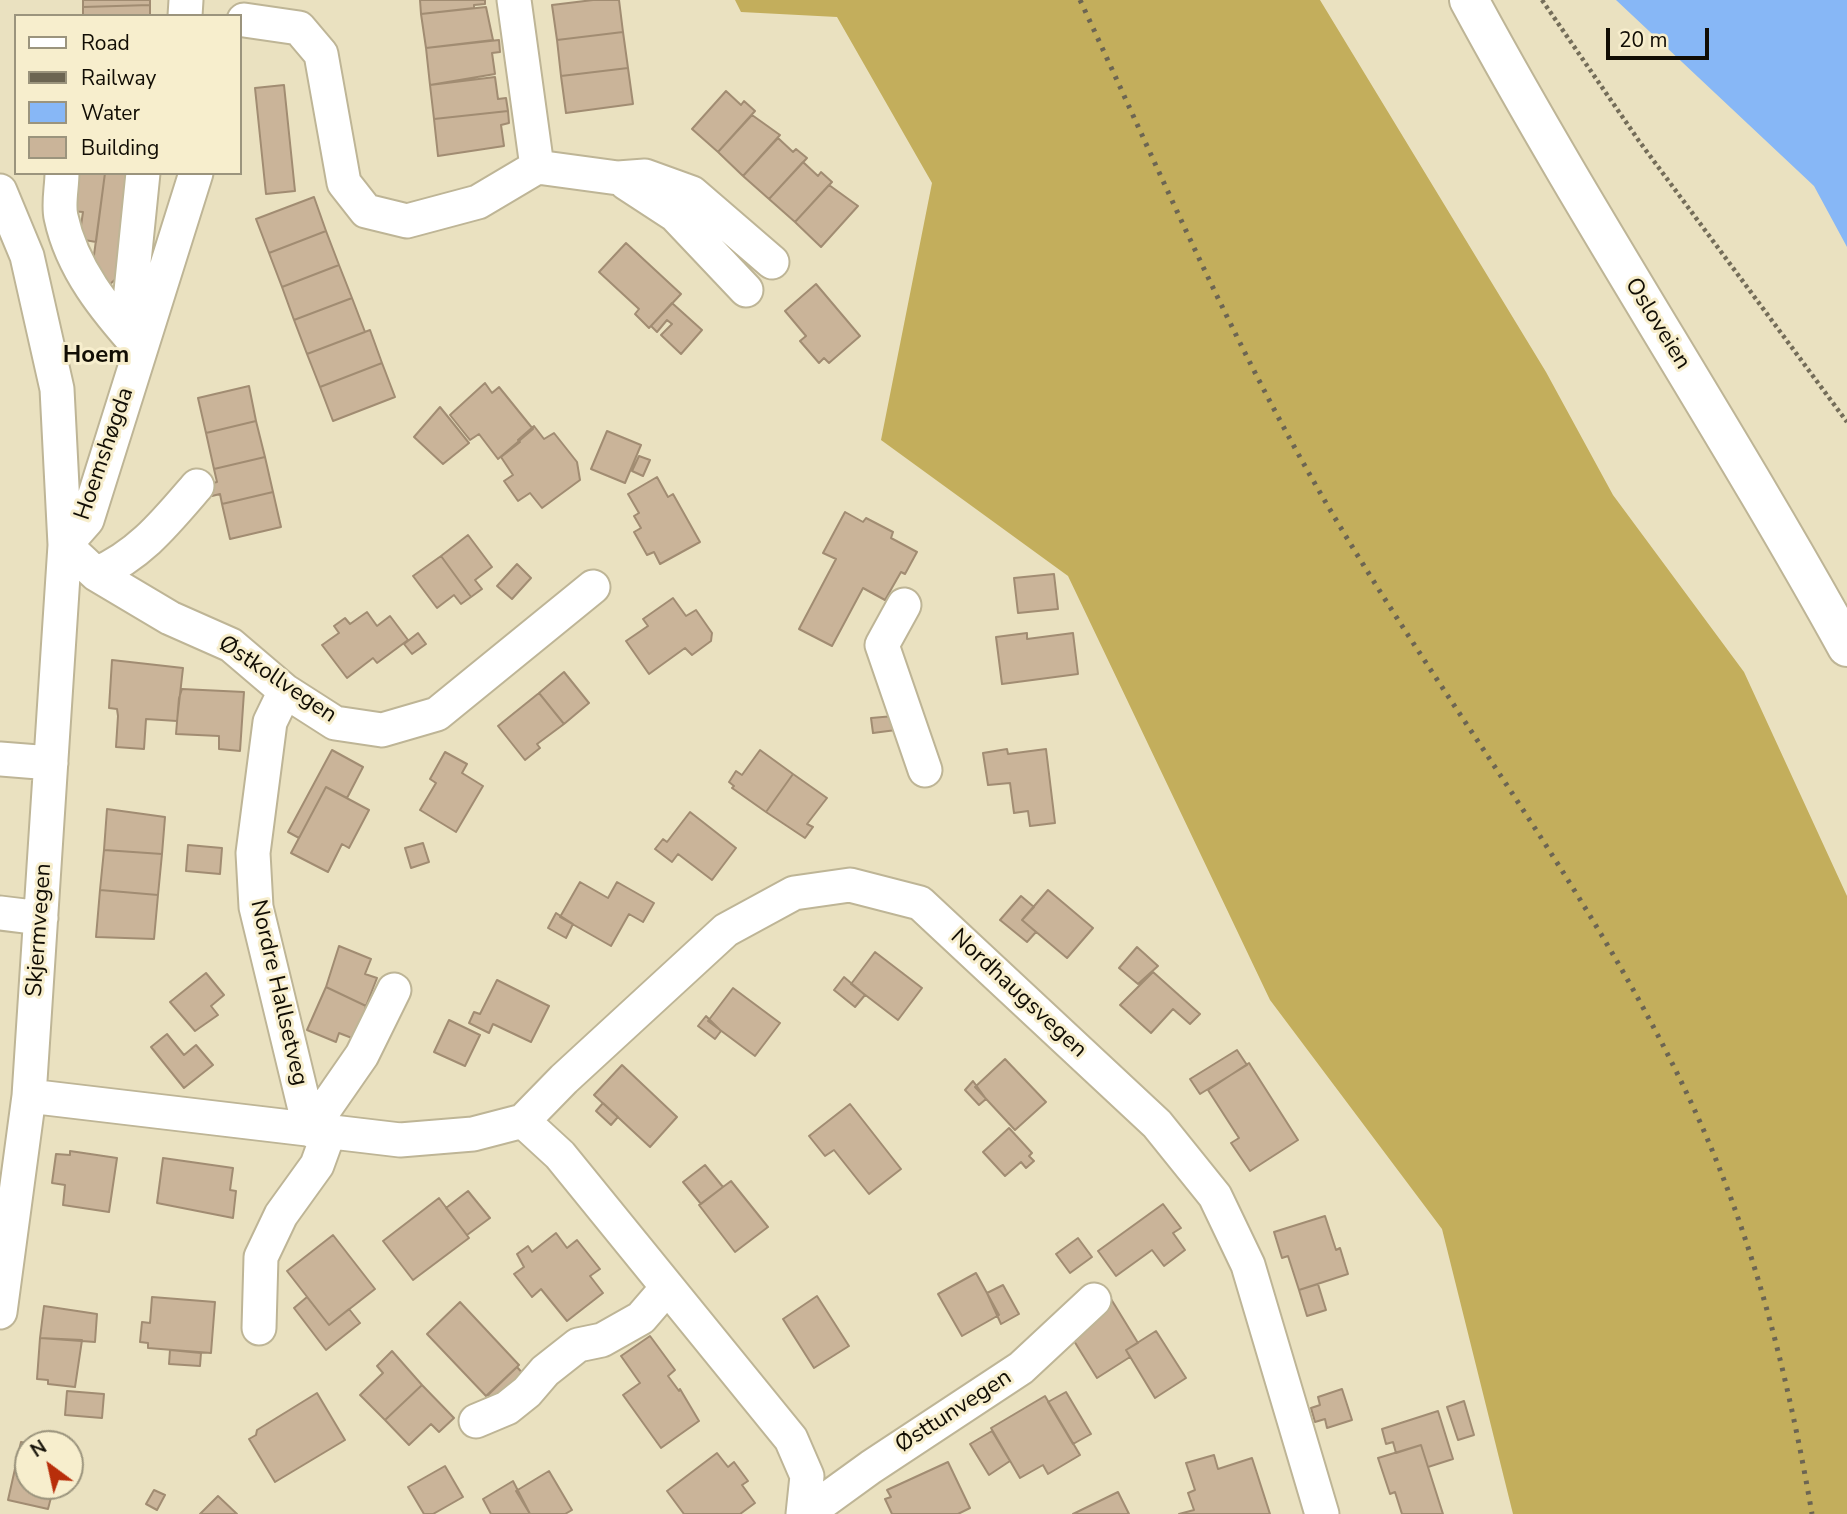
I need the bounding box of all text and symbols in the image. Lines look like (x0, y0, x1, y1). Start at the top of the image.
legend (14, 14, 242, 175)
scale bar (1609, 14, 1712, 58)
text: 20 m (1619, 26, 1668, 54)
text: Road (81, 29, 130, 57)
text: Railway (81, 64, 156, 92)
text: Water (81, 99, 140, 127)
text: Building (81, 134, 159, 162)
street label: Osloveien (1618, 273, 1696, 375)
district label: Hoem (63, 342, 129, 370)
street label: Hoemshøgda (69, 384, 141, 524)
street label: Østkollvegen (213, 630, 341, 730)
street label: Skjermvegen (22, 862, 58, 998)
street label: Nordre Hallsetveg (243, 898, 313, 1088)
street label: Nordhaugsvegen (944, 924, 1092, 1064)
street label: Østtunvegen (891, 1364, 1017, 1460)
north arrow (14, 1430, 84, 1500)
text: N (26, 1434, 52, 1464)

